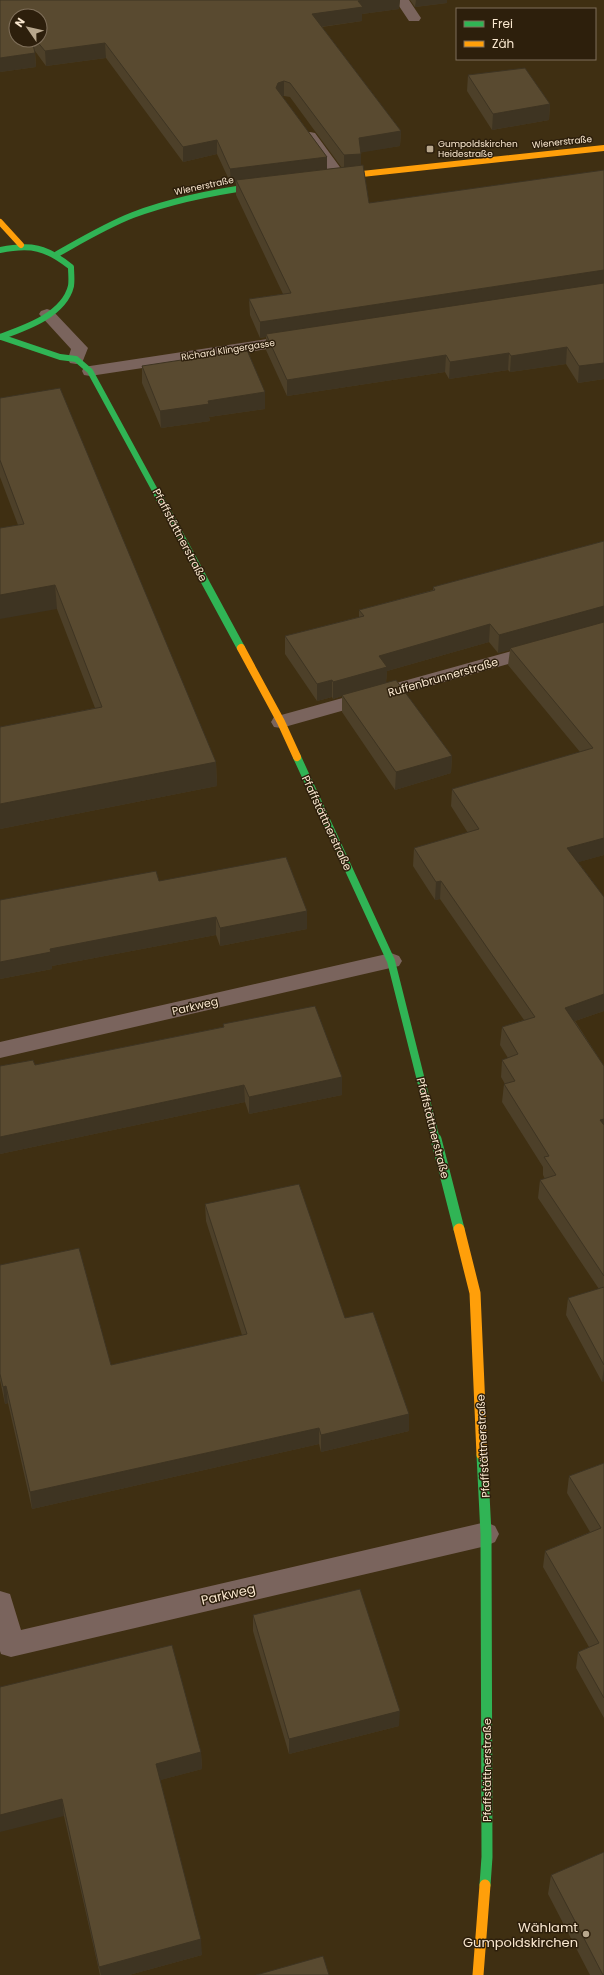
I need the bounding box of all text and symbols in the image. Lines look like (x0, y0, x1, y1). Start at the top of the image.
north arrow (8, 8, 48, 48)
legend (456, 8, 596, 60)
text: N (11, 15, 29, 30)
text: Frei (492, 15, 513, 32)
text: Zäh (492, 35, 514, 52)
street label: Wienerstraße (531, 133, 593, 151)
place label: Gumpoldskirchen Heidestraße (438, 138, 518, 160)
marker: Gumpoldskirchen Heidestraße (425, 144, 435, 154)
street label: Wienerstraße (173, 174, 235, 198)
street label: Richard Klingergasse (180, 337, 276, 363)
street label: Pfaffstättnerstraße (149, 486, 211, 585)
street label: Ruffenbrunnerstraße (386, 654, 500, 700)
street label: Pfaffstättnerstraße (298, 773, 356, 873)
street label: Parkweg (170, 993, 220, 1019)
street label: Pfaffstättnerstraße (413, 1076, 453, 1180)
street label: Pfaffstättnerstraße (472, 1394, 494, 1498)
street label: Parkweg (199, 1579, 257, 1610)
street label: Pfaffstättnerstraße (479, 1718, 495, 1822)
place label: Wählamt Gumpoldskirchen (463, 1918, 578, 1952)
marker: Wählamt Gumpoldskirchen (581, 1929, 591, 1939)

